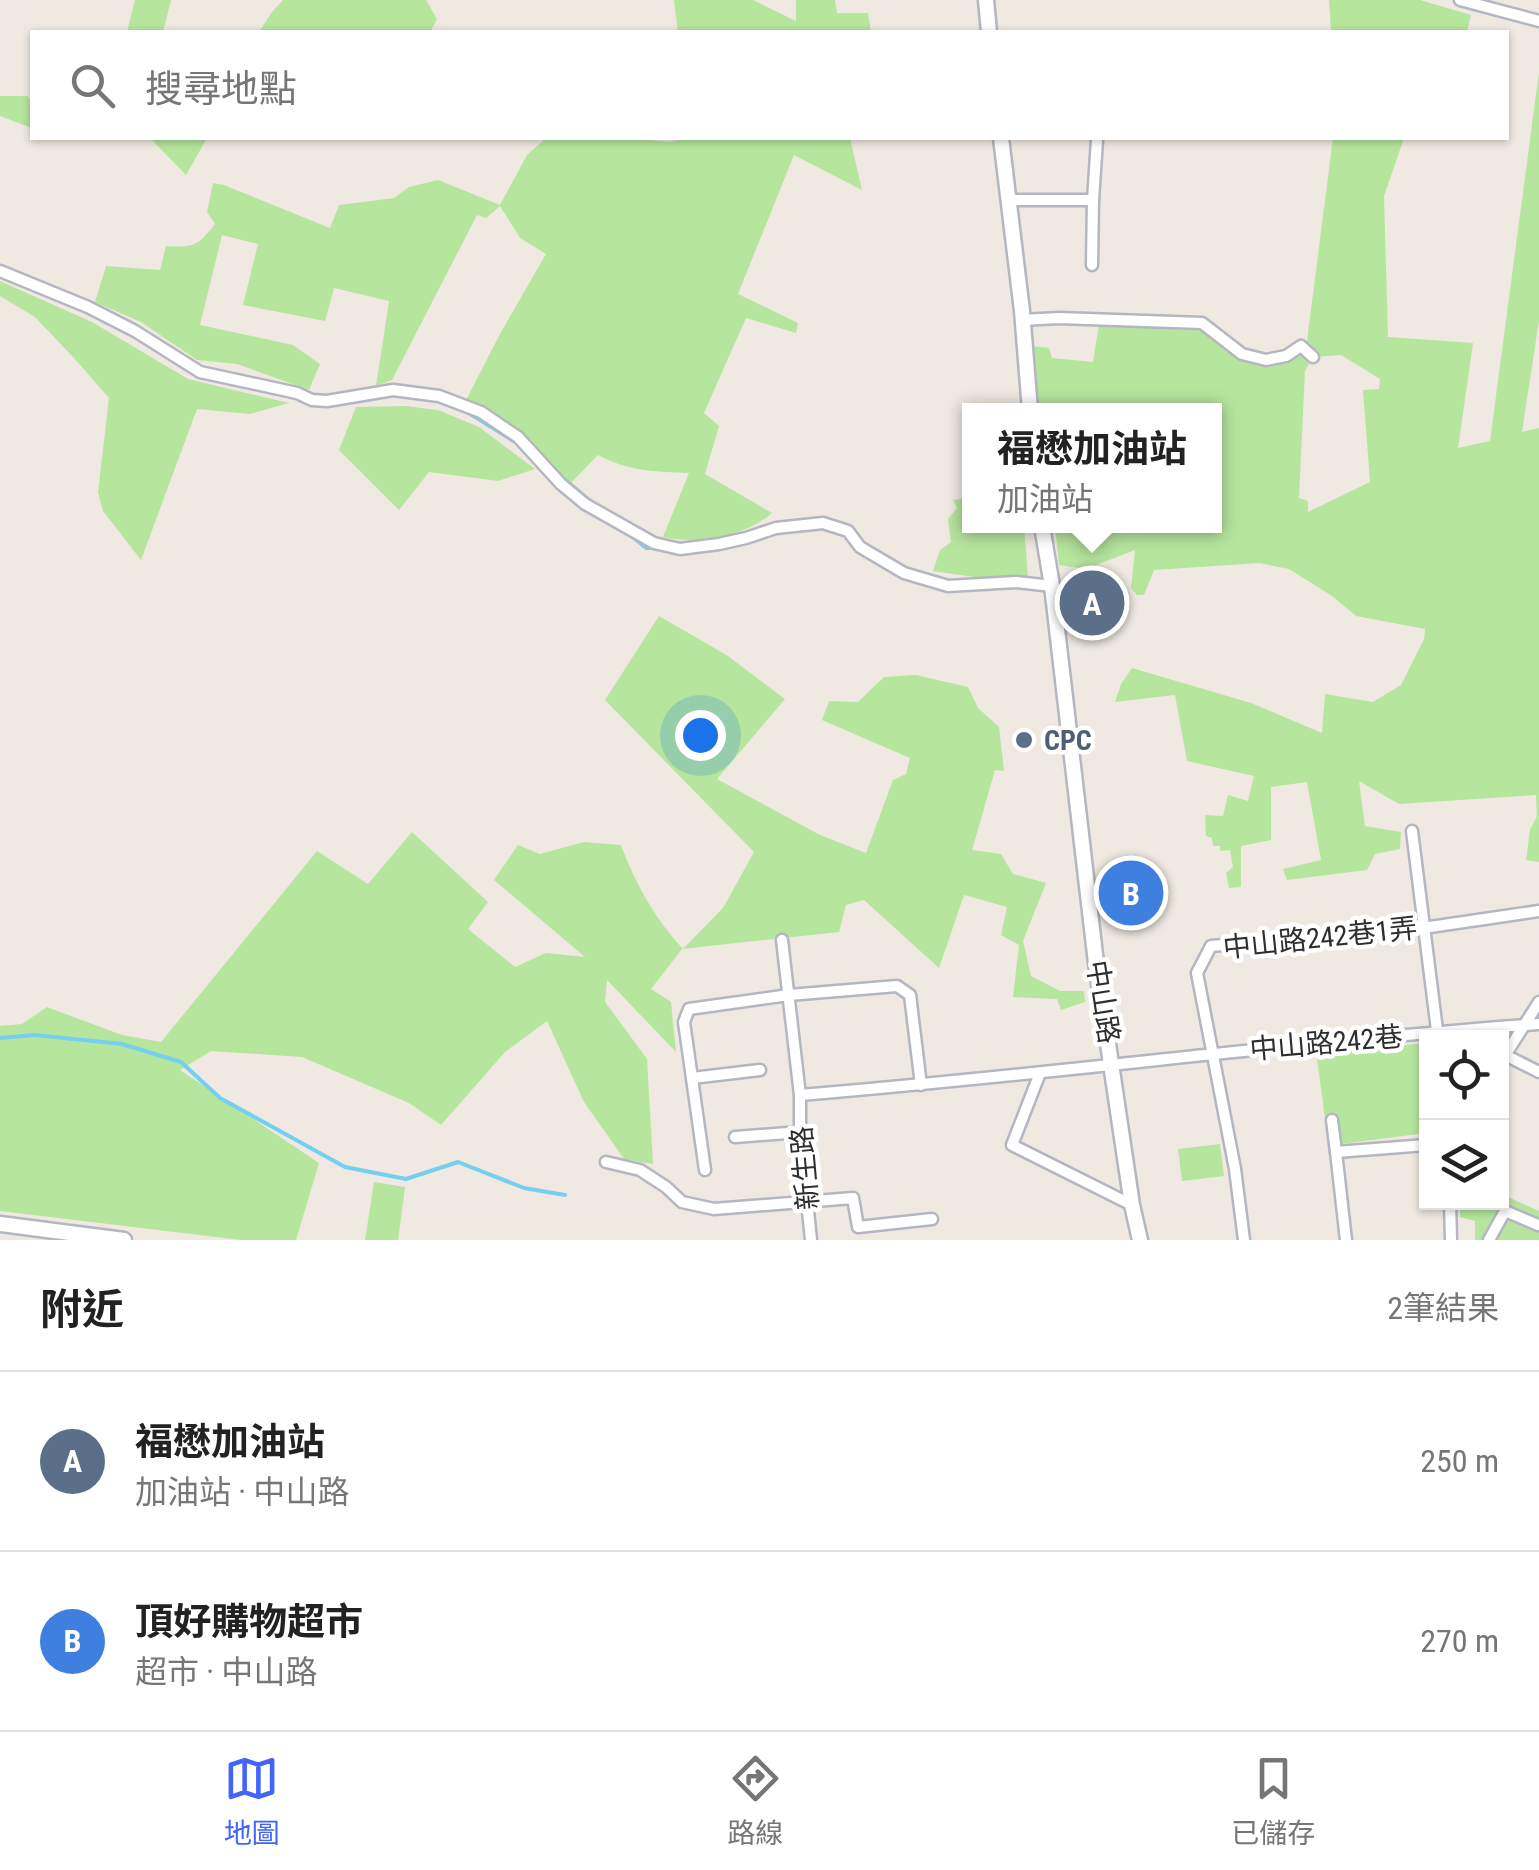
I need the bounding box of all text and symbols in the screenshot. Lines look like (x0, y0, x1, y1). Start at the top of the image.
search box (30, 30, 1509, 140)
icon: search (65, 58, 120, 113)
text: 搜尋地點 (145, 67, 297, 111)
popup (962, 403, 1222, 533)
text: 福懋加油站 (997, 427, 1187, 471)
text: 加油站 (997, 480, 1093, 518)
pin: A (1060, 566, 1124, 640)
your location (675, 710, 726, 761)
place label: CPC (1044, 724, 1092, 757)
marker: CPC (1013, 729, 1035, 751)
pin: B (1098, 856, 1164, 930)
street label: 中山路242巷1弄 (1221, 911, 1419, 965)
street label: 中山路 (1080, 958, 1126, 1046)
street label: 中山路242巷 (1248, 1020, 1404, 1066)
map controls (1419, 1030, 1509, 1210)
button: locate (1419, 1030, 1509, 1120)
button: layers (1419, 1120, 1509, 1210)
street label: 新生路 (785, 1125, 825, 1211)
text: 附近 (40, 1285, 124, 1334)
text: 2筆結果 (1387, 1289, 1499, 1327)
text: 福懋加油站 (135, 1420, 325, 1464)
text: A (63, 1442, 82, 1480)
text: 250 m (1420, 1442, 1499, 1480)
text: 加油站 · 中山路 (135, 1473, 350, 1511)
text: 頂好購物超市 (135, 1600, 363, 1644)
text: B (64, 1622, 81, 1660)
text: 270 m (1420, 1622, 1499, 1660)
text: 超市 · 中山路 (135, 1653, 318, 1691)
tab: 地圖 (224, 1751, 280, 1851)
tab: 路線 (727, 1751, 783, 1851)
tab: 已儲存 (1231, 1751, 1315, 1851)

